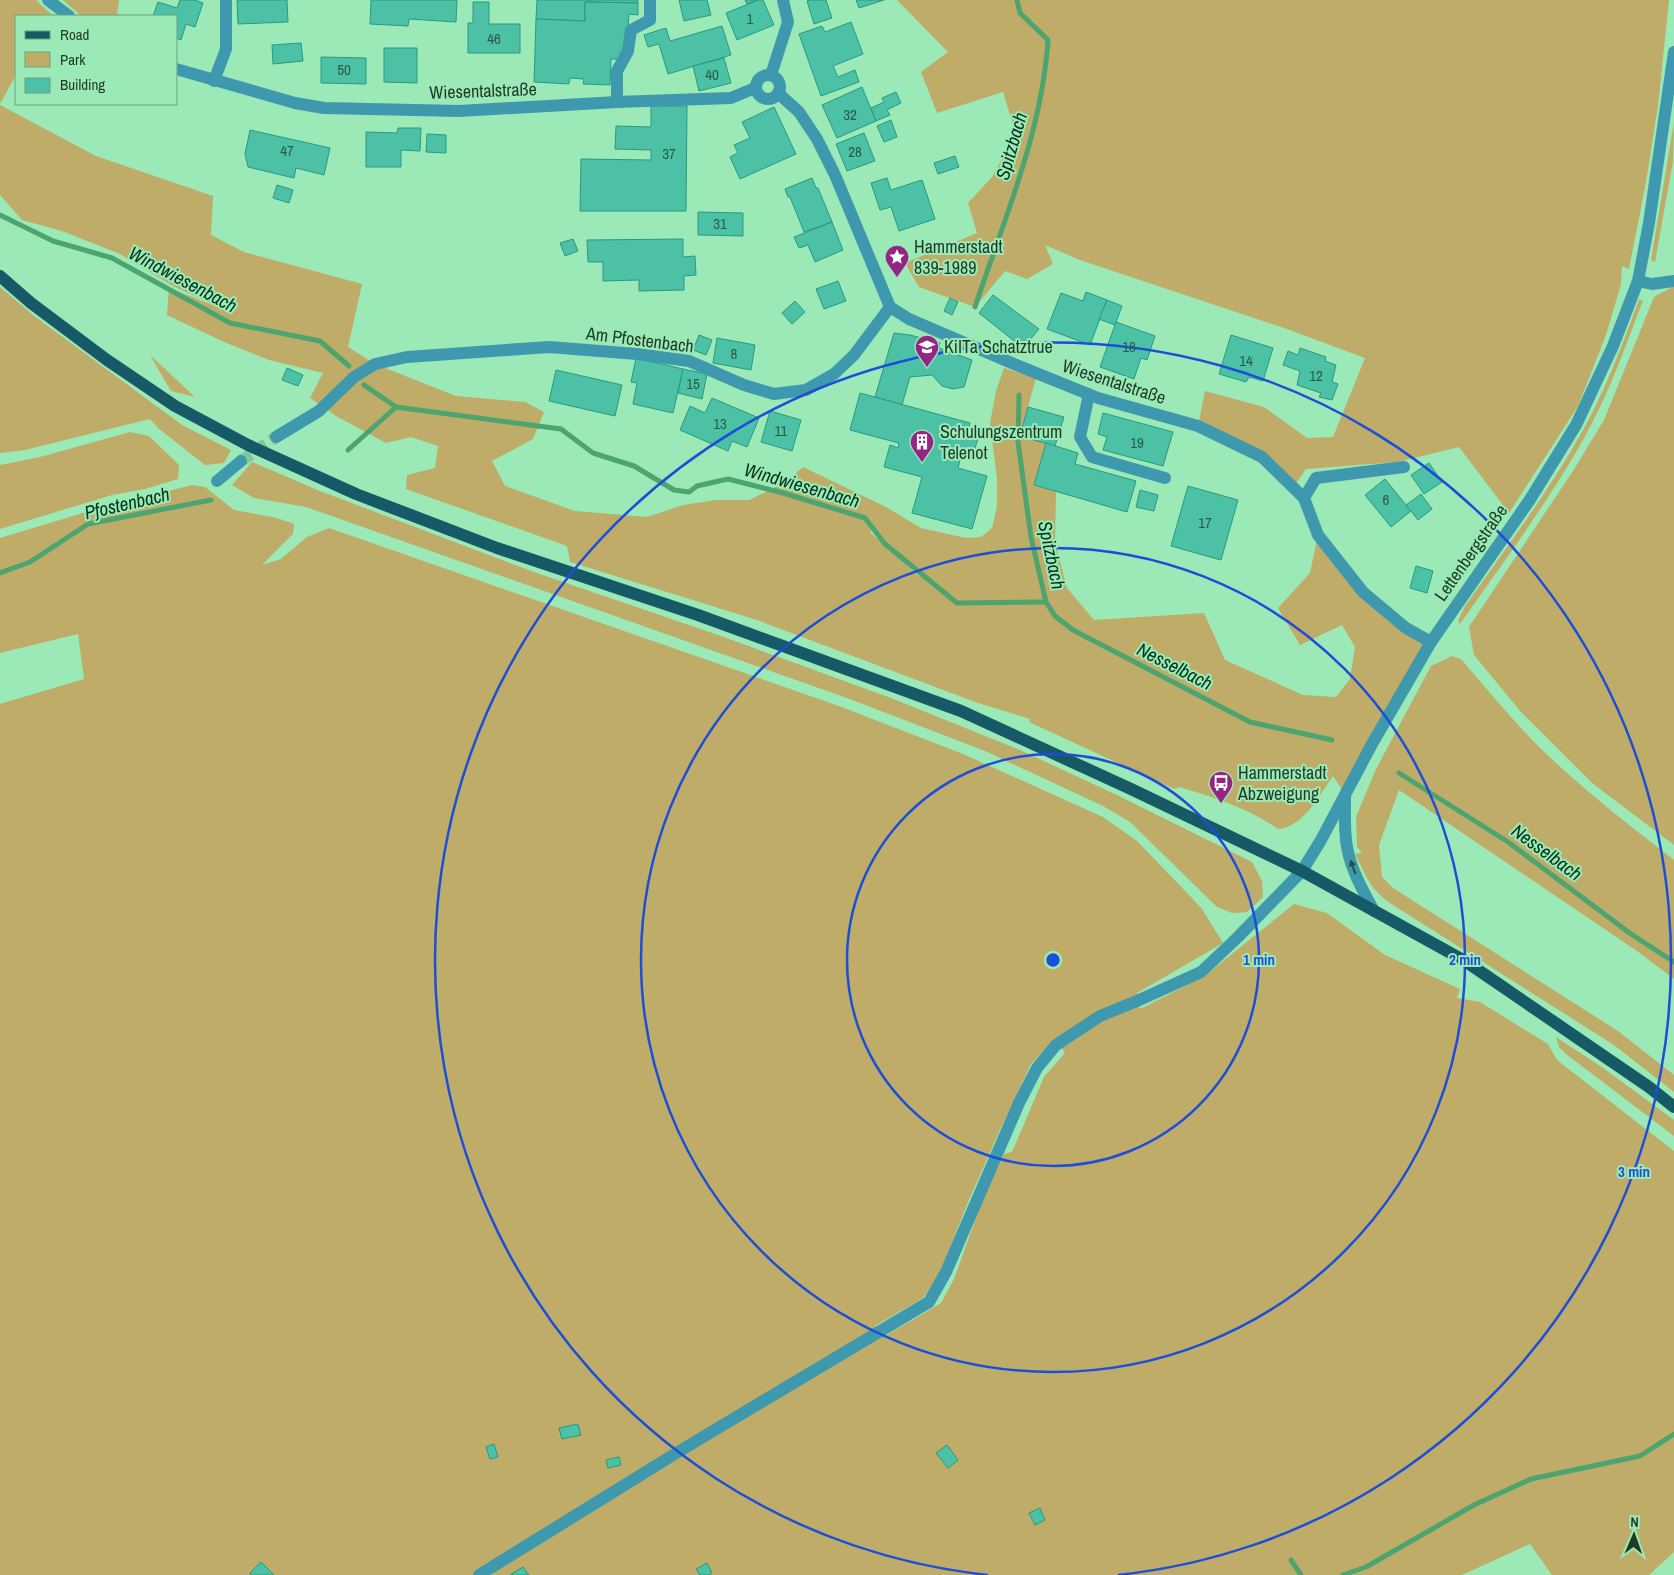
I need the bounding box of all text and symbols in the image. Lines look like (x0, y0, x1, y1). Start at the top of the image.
house number: 1 (747, 8, 754, 29)
legend (15, 15, 178, 105)
text: Road (60, 24, 89, 45)
house number: 46 (487, 28, 501, 49)
text: Park (60, 49, 86, 70)
house number: 50 (337, 59, 351, 80)
house number: 40 (705, 64, 719, 85)
text: Building (60, 74, 105, 95)
street label: Wiesentalstraße (429, 76, 537, 105)
house number: 32 (843, 104, 857, 125)
water label: Spitzbach (989, 109, 1033, 183)
house number: 47 (280, 140, 294, 161)
house number: 28 (848, 141, 862, 162)
house number: 37 (662, 143, 676, 164)
house number: 31 (713, 213, 727, 234)
place label: Hammerstadt 839-1989 (914, 234, 1003, 280)
water label: Windwiesenbach (124, 240, 242, 318)
place icon: Hammerstadt 839-1989 (884, 244, 910, 278)
street label: Am Pfostenbach (584, 320, 695, 359)
school or university icon: KiITa Schatztrue (914, 334, 940, 368)
place label: KiITa Schatztrue (944, 334, 1053, 359)
house number: 18 (1122, 336, 1136, 357)
house number: 8 (731, 343, 738, 364)
house number: 14 (1239, 350, 1253, 371)
street label: Wiesentalstraße (1059, 353, 1169, 410)
house number: 12 (1309, 365, 1323, 386)
house number: 15 (686, 373, 700, 394)
house number: 13 (713, 413, 727, 434)
place label: Schulungszentrum Telenot (940, 419, 1062, 465)
house number: 11 (775, 420, 788, 441)
building icon: Schulungszentrum Telenot (909, 429, 935, 463)
house number: 19 (1130, 432, 1144, 453)
water label: Windwiesenbach (741, 456, 863, 514)
water label: Pfostenbach (82, 481, 172, 525)
house number: 6 (1383, 489, 1390, 510)
street label: Lettenbergstraße (1428, 499, 1513, 606)
house number: 17 (1198, 512, 1212, 533)
water label: Spitzbach (1032, 518, 1072, 592)
water label: Nesselbach (1133, 636, 1217, 696)
place label: Hammerstadt Abzweigung (1237, 760, 1327, 806)
bus stop icon: Hammerstadt Abzweigung (1208, 770, 1234, 804)
water label: Nesselbach (1506, 818, 1588, 886)
one-way arrow (1349, 859, 1357, 874)
text: 1 min (1243, 949, 1275, 970)
text: 2 min (1449, 949, 1481, 970)
centre of rings (1044, 951, 1062, 969)
text: 3 min (1618, 1161, 1650, 1182)
north arrow (1609, 1510, 1659, 1560)
text: N (1630, 1513, 1639, 1531)

